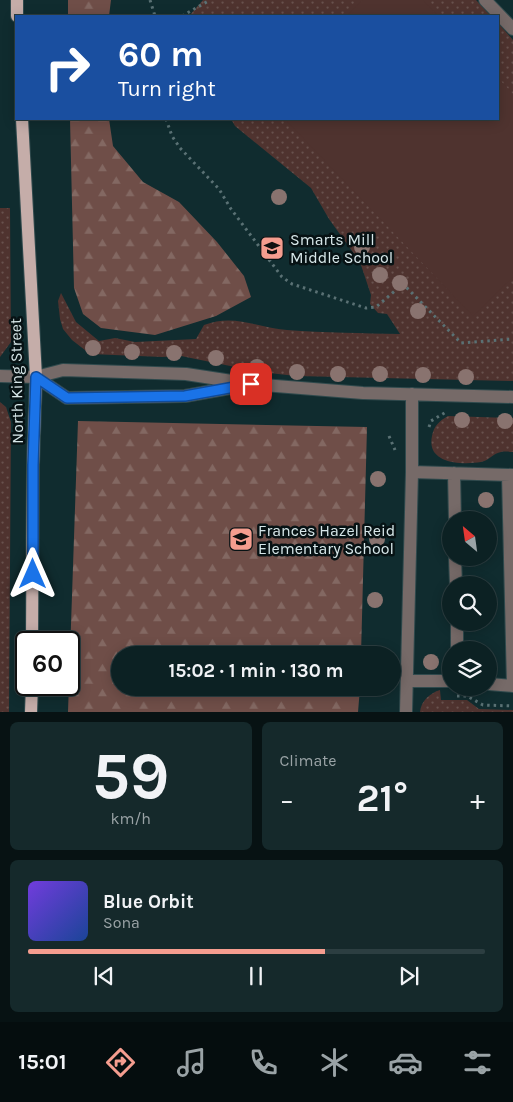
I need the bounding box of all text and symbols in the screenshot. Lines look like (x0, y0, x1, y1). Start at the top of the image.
text: 60 m (118, 34, 203, 75)
icon: right (35, 35, 100, 100)
text: Turn right (118, 76, 216, 102)
place label: Smarts Mill Middle School (290, 230, 393, 267)
school or university icon: Smarts Mill Middle School (259, 235, 285, 261)
street label: North King Street (6, 318, 27, 444)
pin (230, 363, 272, 405)
icon: arrive (237, 370, 265, 398)
north arrow (442, 511, 498, 566)
map controls (442, 511, 497, 696)
place label: Frances Hazel Reid Elementary School (258, 521, 395, 558)
school or university icon: Frances Hazel Reid Elementary School (228, 526, 254, 552)
position arrow (6, 547, 58, 599)
button: search (442, 576, 497, 631)
speed limit sign: 60 (15, 631, 80, 696)
button: layers (442, 641, 497, 696)
text: 15:02 · 1 min · 130 m (169, 660, 344, 682)
text: 59 (92, 738, 169, 814)
text: Climate (280, 751, 337, 770)
text: 21° (357, 776, 408, 821)
text: − (280, 783, 294, 816)
text: + (470, 783, 485, 816)
text: km/h (110, 809, 151, 828)
text: Blue Orbit (103, 891, 194, 913)
text: Sona (103, 913, 140, 932)
icon: previous (90, 962, 118, 990)
icon: pause (242, 962, 270, 990)
icon: next (395, 962, 423, 990)
icon: directions (103, 1045, 138, 1080)
icon: music (174, 1045, 209, 1080)
icon: phone (246, 1045, 281, 1080)
icon: climate (317, 1045, 352, 1080)
icon: car (388, 1045, 423, 1080)
icon: filters (460, 1045, 495, 1080)
text: 15:01 (18, 1049, 67, 1075)

